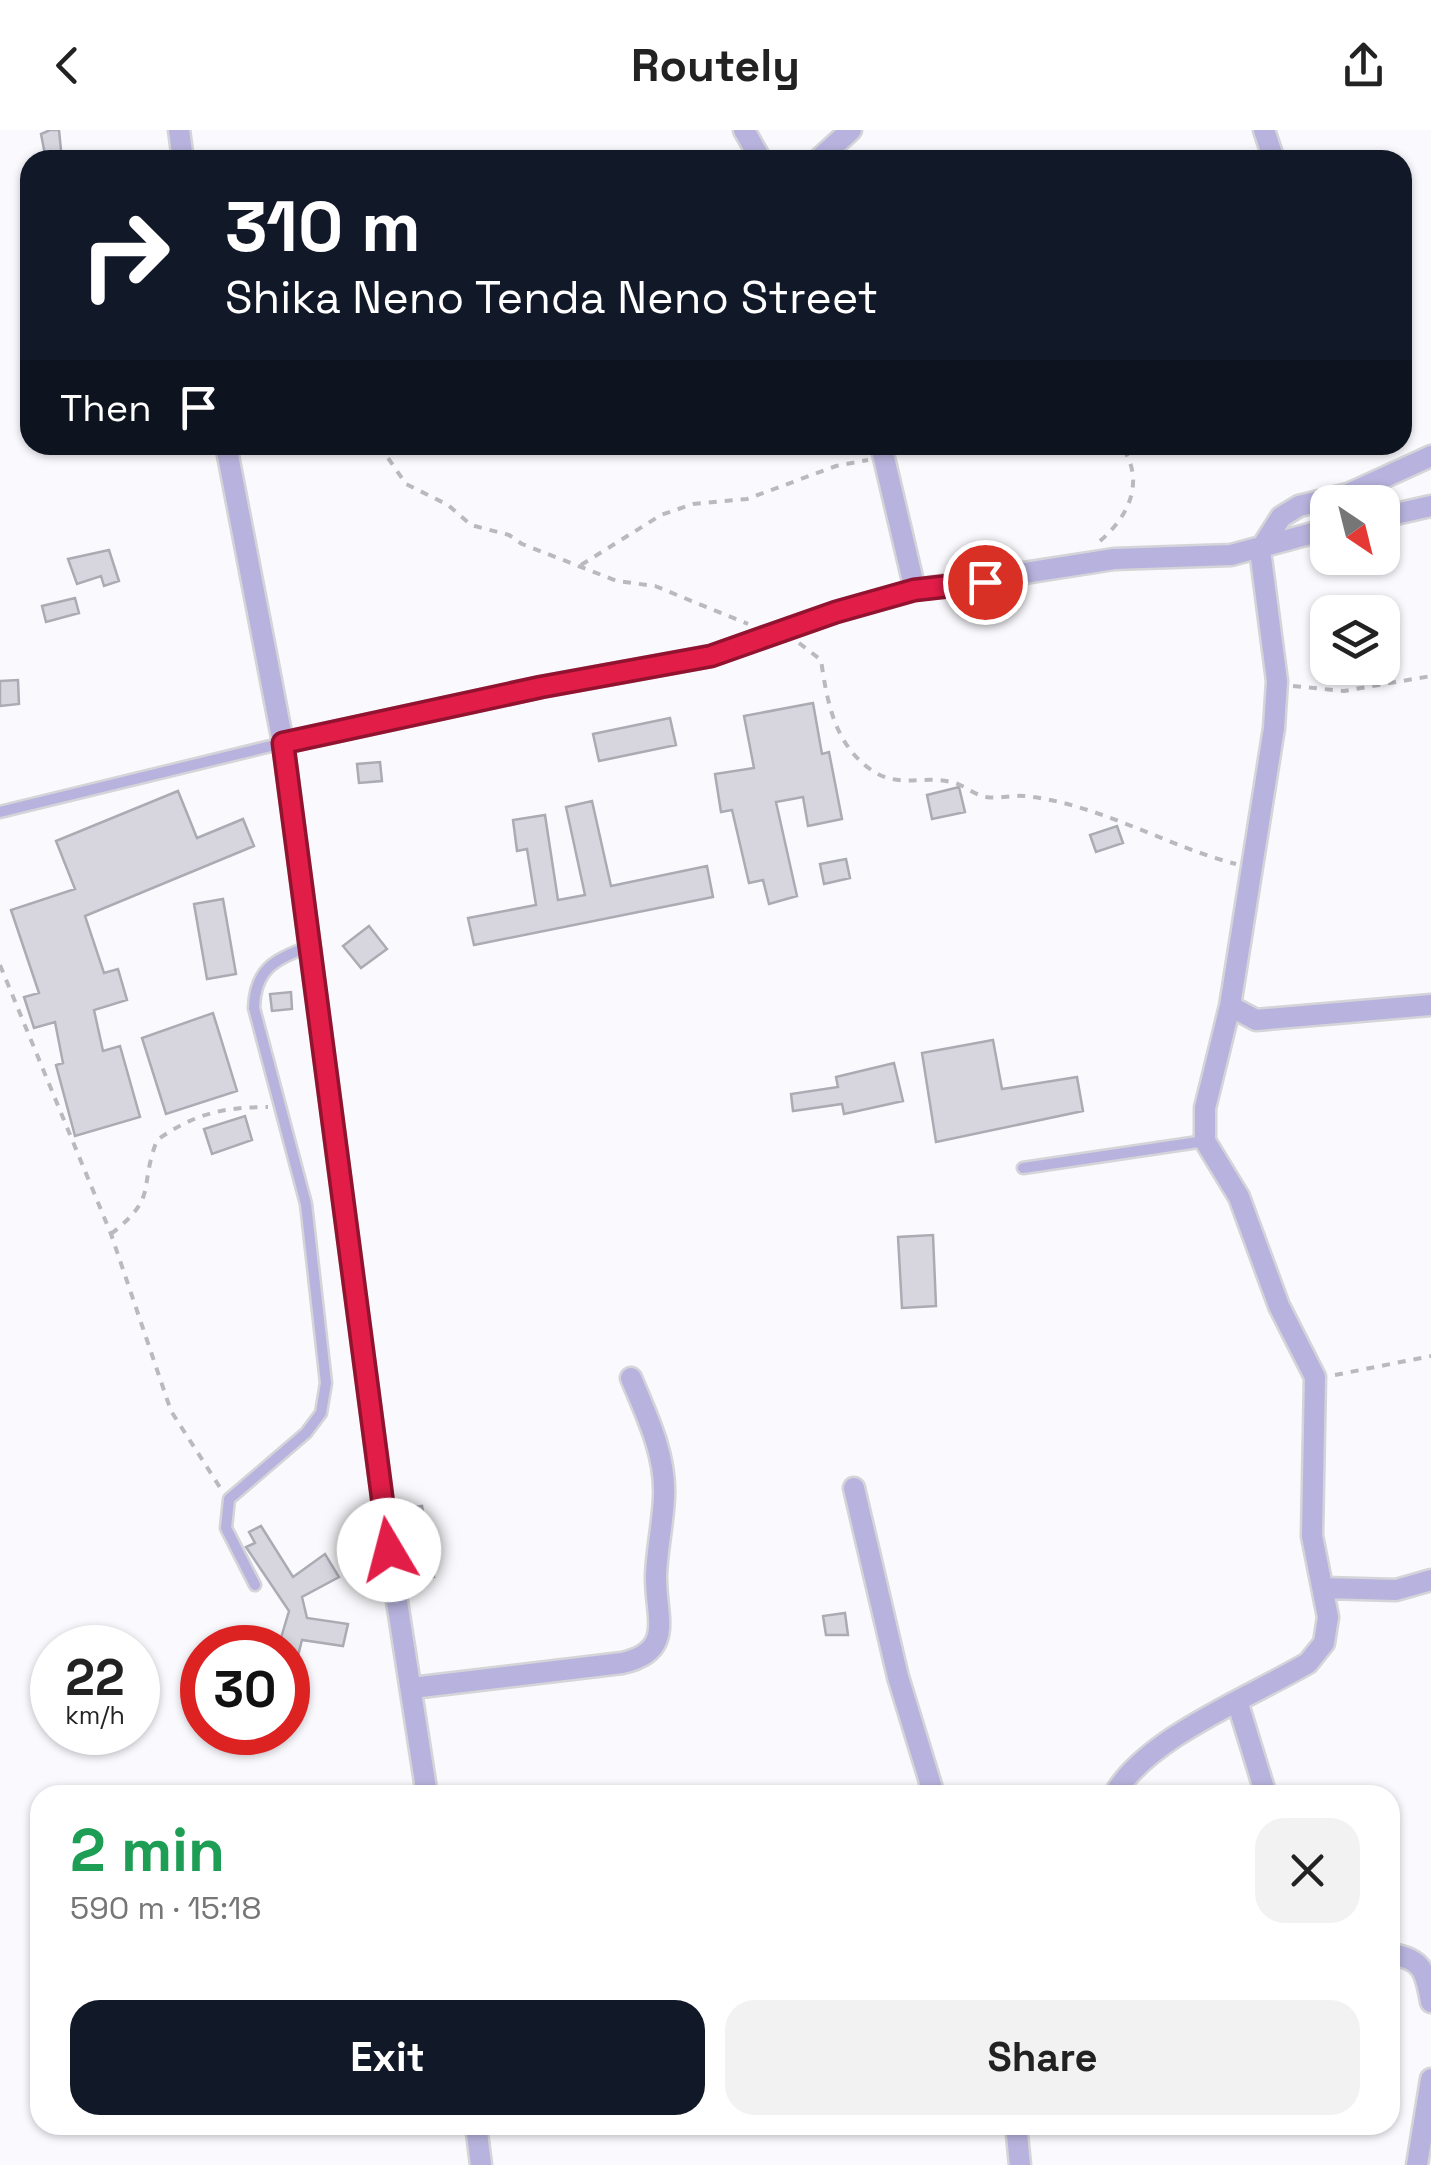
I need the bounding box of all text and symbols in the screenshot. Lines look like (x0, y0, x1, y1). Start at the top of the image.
text: Routely (631, 37, 800, 94)
icon: back (40, 38, 95, 93)
icon: share (1336, 38, 1391, 93)
text: 310 m (225, 182, 421, 271)
icon: right (60, 190, 190, 320)
text: Shika Neno Tenda Neno Street (225, 269, 878, 326)
icon: arrive (171, 380, 226, 435)
text: Then (60, 384, 151, 432)
north arrow (1310, 485, 1400, 575)
map controls (1310, 485, 1400, 685)
pin (943, 540, 1028, 625)
icon: arrive (958, 555, 1013, 610)
button: layers (1310, 595, 1400, 685)
position arrow (337, 1498, 441, 1602)
speed limit sign: 30 (180, 1625, 310, 1755)
text: 22 (65, 1646, 125, 1710)
text: km/h (65, 1699, 125, 1731)
text: 2 min (70, 1812, 225, 1889)
button: close (1255, 1818, 1360, 1923)
text: 590 m · 15:18 (70, 1888, 261, 1928)
button: Exit (70, 2000, 705, 2115)
button: Share (725, 2000, 1360, 2115)

